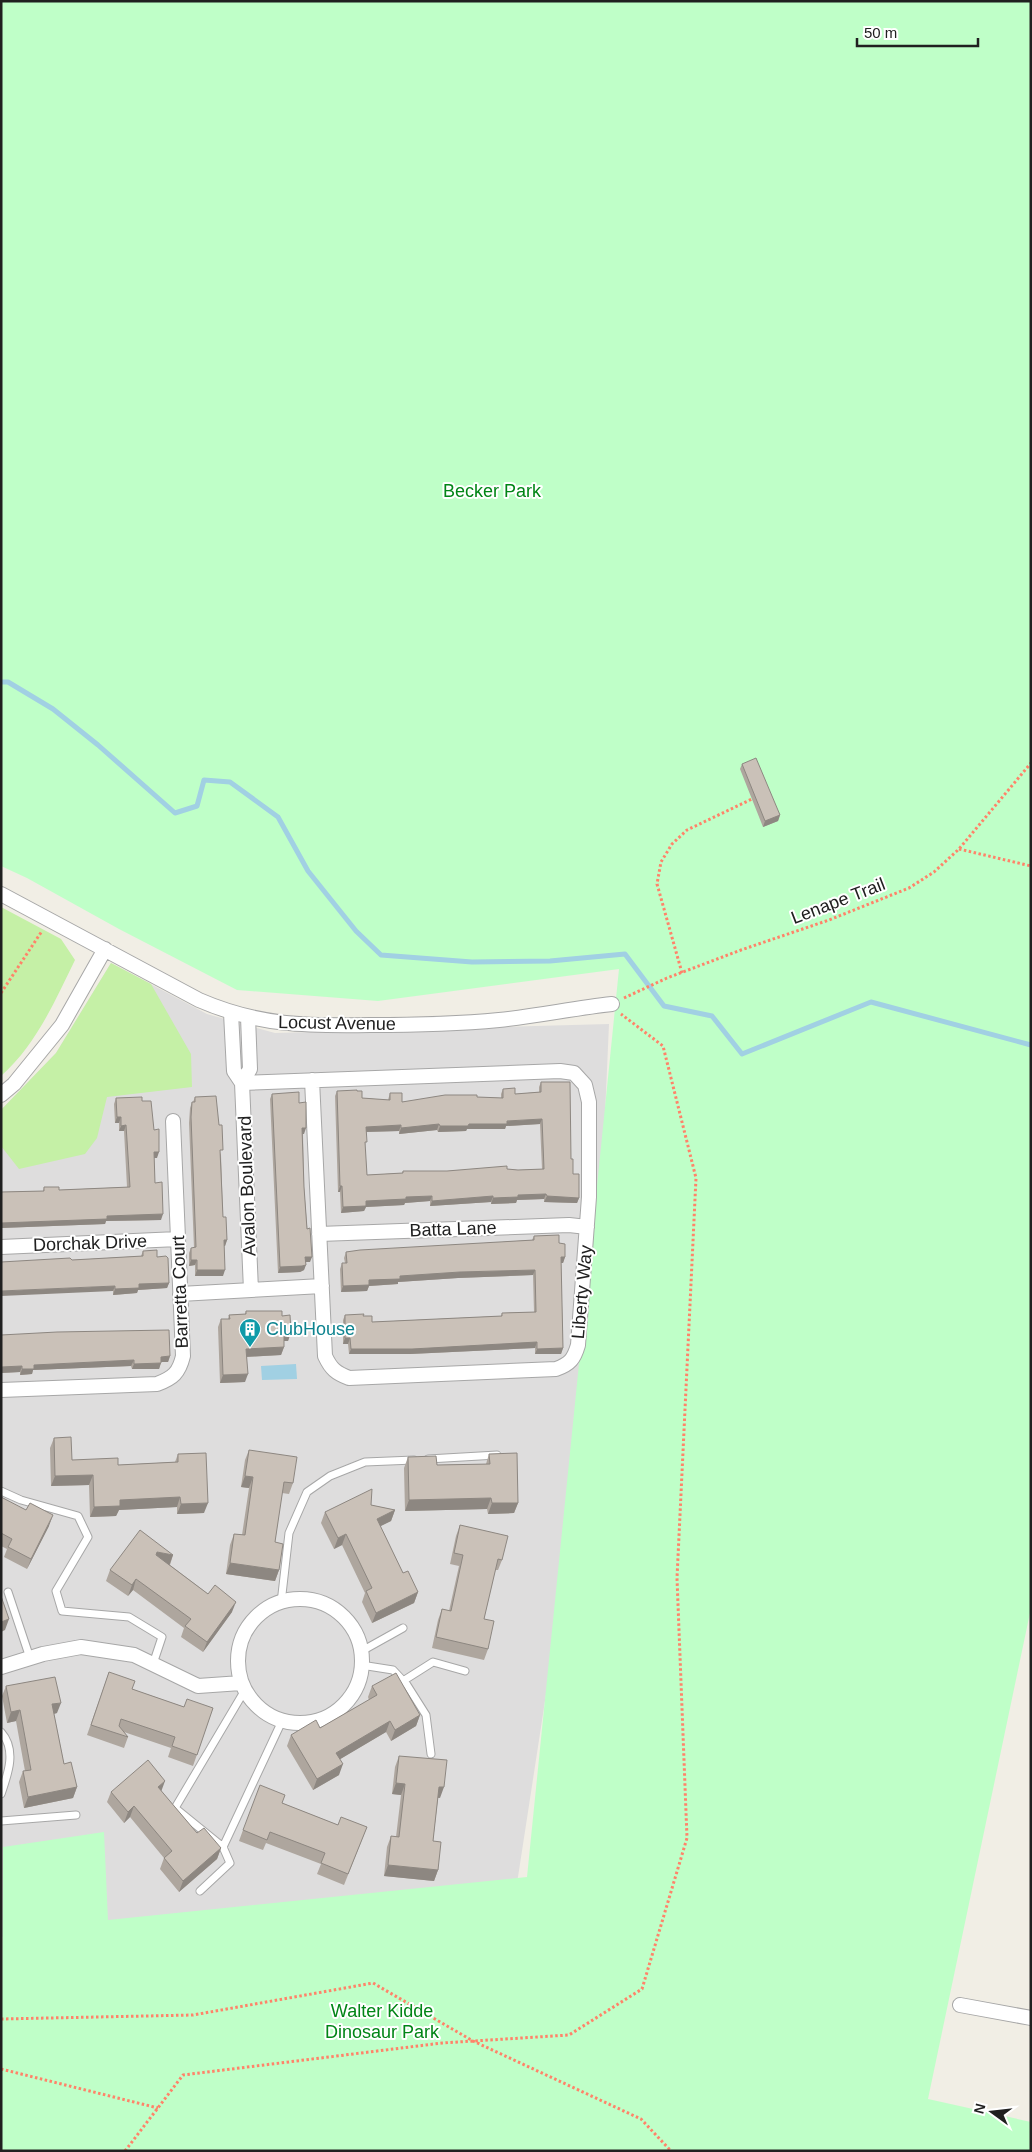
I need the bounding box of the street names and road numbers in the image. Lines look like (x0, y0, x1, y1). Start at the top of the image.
street label: Lenape Trail (788, 874, 888, 928)
street label: Locust Avenue (278, 1012, 396, 1034)
street label: Avalon Boulevard (235, 1115, 259, 1257)
street label: Batta Lane (409, 1217, 497, 1241)
street label: Dorchak Drive (33, 1231, 147, 1255)
street label: Barretta Court (168, 1235, 192, 1349)
street label: Liberty Way (568, 1244, 596, 1340)

